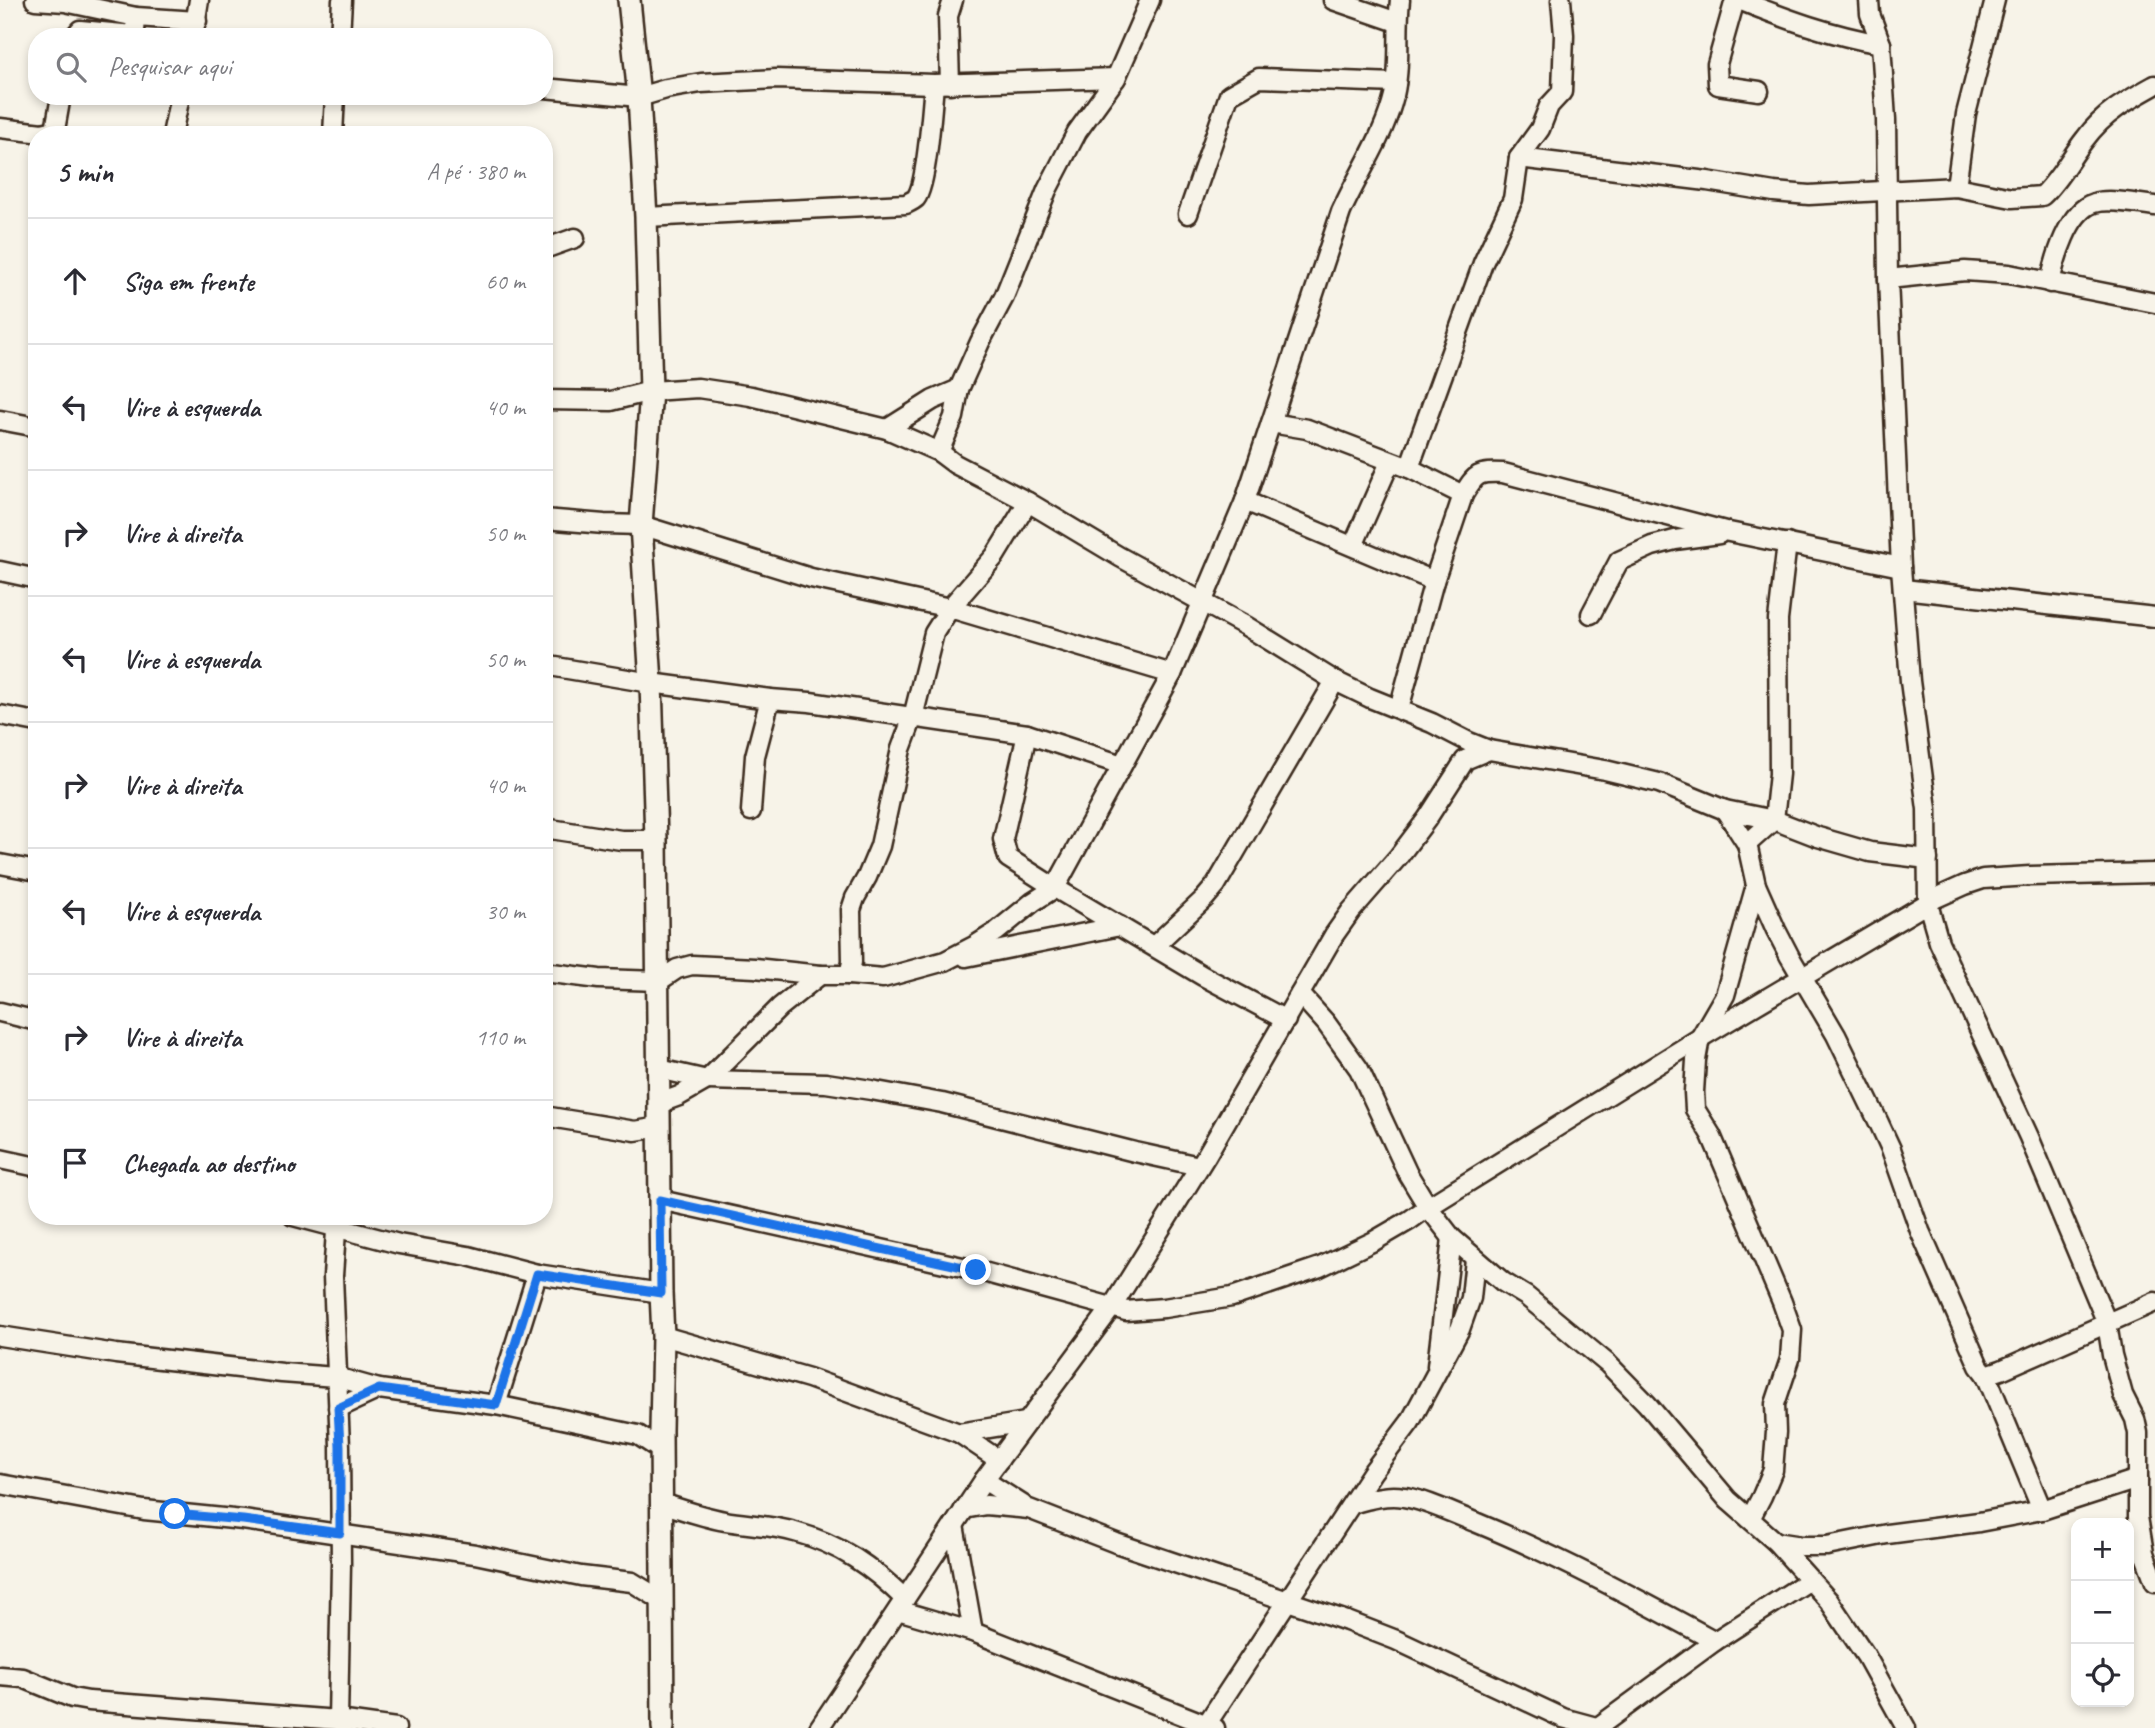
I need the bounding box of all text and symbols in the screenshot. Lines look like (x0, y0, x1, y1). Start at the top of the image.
search box (28, 28, 553, 105)
icon: search (52, 48, 90, 86)
text: Pesquisar aqui (108, 50, 232, 83)
text: 5 min (56, 153, 113, 191)
text: A pé · 380 m (427, 157, 525, 186)
icon: ahead (56, 262, 94, 300)
text: Siga em frente (123, 265, 254, 298)
text: 60 m (486, 267, 525, 296)
icon: left (56, 388, 94, 426)
text: Vire à esquerda (123, 391, 260, 424)
text: 40 m (486, 393, 525, 422)
icon: right (56, 514, 94, 552)
text: Vire à direita (123, 517, 242, 550)
text: 50 m (486, 519, 525, 548)
icon: left (56, 640, 94, 678)
text: Vire à esquerda (123, 643, 260, 676)
text: 50 m (486, 645, 525, 674)
icon: right (56, 766, 94, 804)
text: Vire à direita (123, 769, 242, 802)
text: 40 m (486, 771, 525, 800)
icon: left (56, 892, 94, 930)
text: Vire à esquerda (123, 895, 260, 928)
text: 30 m (486, 897, 525, 926)
icon: right (56, 1018, 94, 1056)
text: Vire à direita (123, 1021, 242, 1054)
text: 110 m (476, 1023, 525, 1052)
icon: arrive (56, 1144, 94, 1182)
text: Chegada ao destino (123, 1147, 295, 1180)
route end (960, 1254, 991, 1285)
route start (159, 1498, 190, 1529)
map controls (2071, 1518, 2134, 1707)
button: + (2071, 1518, 2134, 1581)
button: − (2071, 1581, 2134, 1644)
button: locate (2071, 1644, 2134, 1707)

